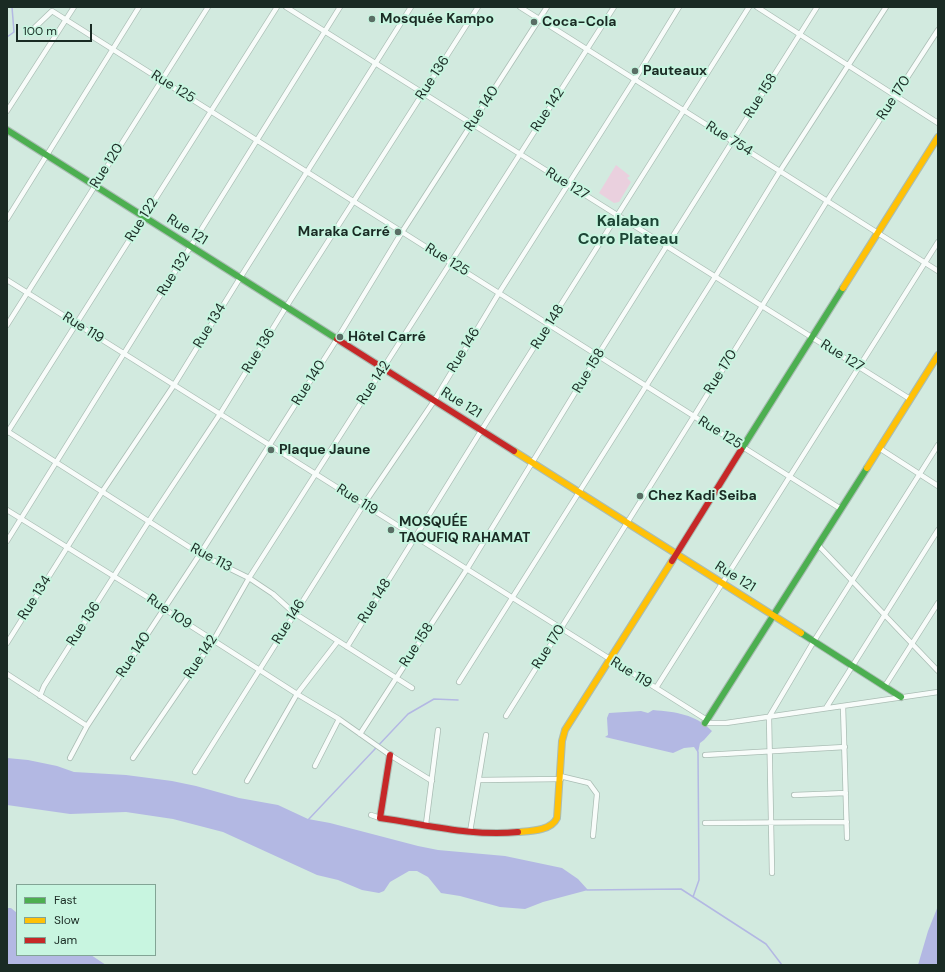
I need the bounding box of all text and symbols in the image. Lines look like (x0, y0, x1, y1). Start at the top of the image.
place label: Mosquée Kampo (380, 11, 494, 27)
marker: Mosquée Kampo (367, 14, 377, 24)
place label: Coca-Cola (542, 14, 616, 30)
scale bar (18, 16, 94, 42)
marker: Coca-Cola (529, 17, 539, 27)
text: 100 m (23, 23, 57, 39)
street label: Rue 136 (412, 53, 454, 103)
place label: Pauteaux (643, 63, 707, 79)
marker: Pauteaux (630, 66, 640, 76)
street label: Rue 125 (148, 67, 198, 107)
street label: Rue 158 (741, 71, 781, 121)
street label: Rue 170 (874, 73, 914, 123)
street label: Rue 140 (461, 83, 503, 135)
street label: Rue 142 (528, 85, 568, 135)
street label: Rue 754 (702, 118, 756, 160)
street label: Rue 120 (87, 140, 127, 192)
street label: Rue 127 (542, 164, 592, 204)
street label: Rue 122 (122, 195, 162, 245)
street label: Rue 121 (164, 211, 210, 249)
district label: Kalaban Coro Plateau (578, 212, 678, 250)
place label: Maraka Carré (298, 224, 390, 240)
marker: Maraka Carré (393, 227, 403, 237)
street label: Rue 125 (422, 240, 472, 280)
street label: Rue 132 (154, 249, 194, 299)
street label: Rue 134 (190, 301, 230, 351)
street label: Rue 148 (528, 302, 568, 352)
street label: Rue 119 (59, 309, 107, 347)
street label: Rue 146 (444, 324, 484, 376)
street label: Rue 136 (239, 326, 279, 376)
place label: Hôtel Carré (348, 329, 426, 345)
marker: Hôtel Carré (335, 332, 345, 342)
street label: Rue 127 (817, 336, 867, 376)
street label: Rue 158 (569, 345, 609, 397)
street label: Rue 170 (701, 347, 741, 397)
street label: Rue 140 (289, 357, 329, 409)
street label: Rue 142 (354, 358, 394, 408)
street label: Rue 121 (438, 384, 484, 422)
street label: Rue 125 (695, 413, 745, 453)
place label: Plaque Jaune (279, 442, 371, 458)
marker: Plaque Jaune (266, 445, 276, 455)
street label: Rue 119 (333, 481, 381, 519)
place label: Chez Kadi Seiba (648, 488, 757, 504)
marker: Chez Kadi Seiba (635, 491, 645, 501)
place label: MOSQUÉE TAOUFIQ RAHAMAT (399, 514, 530, 546)
marker: MOSQUÉE TAOUFIQ RAHAMAT (386, 525, 396, 535)
street label: Rue 113 (187, 540, 235, 576)
street label: Rue 121 (712, 558, 758, 596)
street label: Rue 134 (15, 573, 55, 623)
street label: Rue 148 (355, 576, 395, 626)
street label: Rue 109 (143, 591, 195, 633)
street label: Rue 146 (269, 596, 309, 648)
street label: Rue 136 (63, 599, 105, 649)
street label: Rue 158 (396, 620, 438, 670)
street label: Rue 170 (529, 622, 569, 672)
street label: Rue 140 (113, 629, 155, 681)
street label: Rue 142 (181, 632, 221, 682)
street label: Rue 119 (607, 654, 655, 692)
legend (16, 884, 156, 956)
text: Fast (54, 892, 77, 908)
text: Slow (54, 912, 80, 928)
text: Jam (54, 932, 77, 948)

